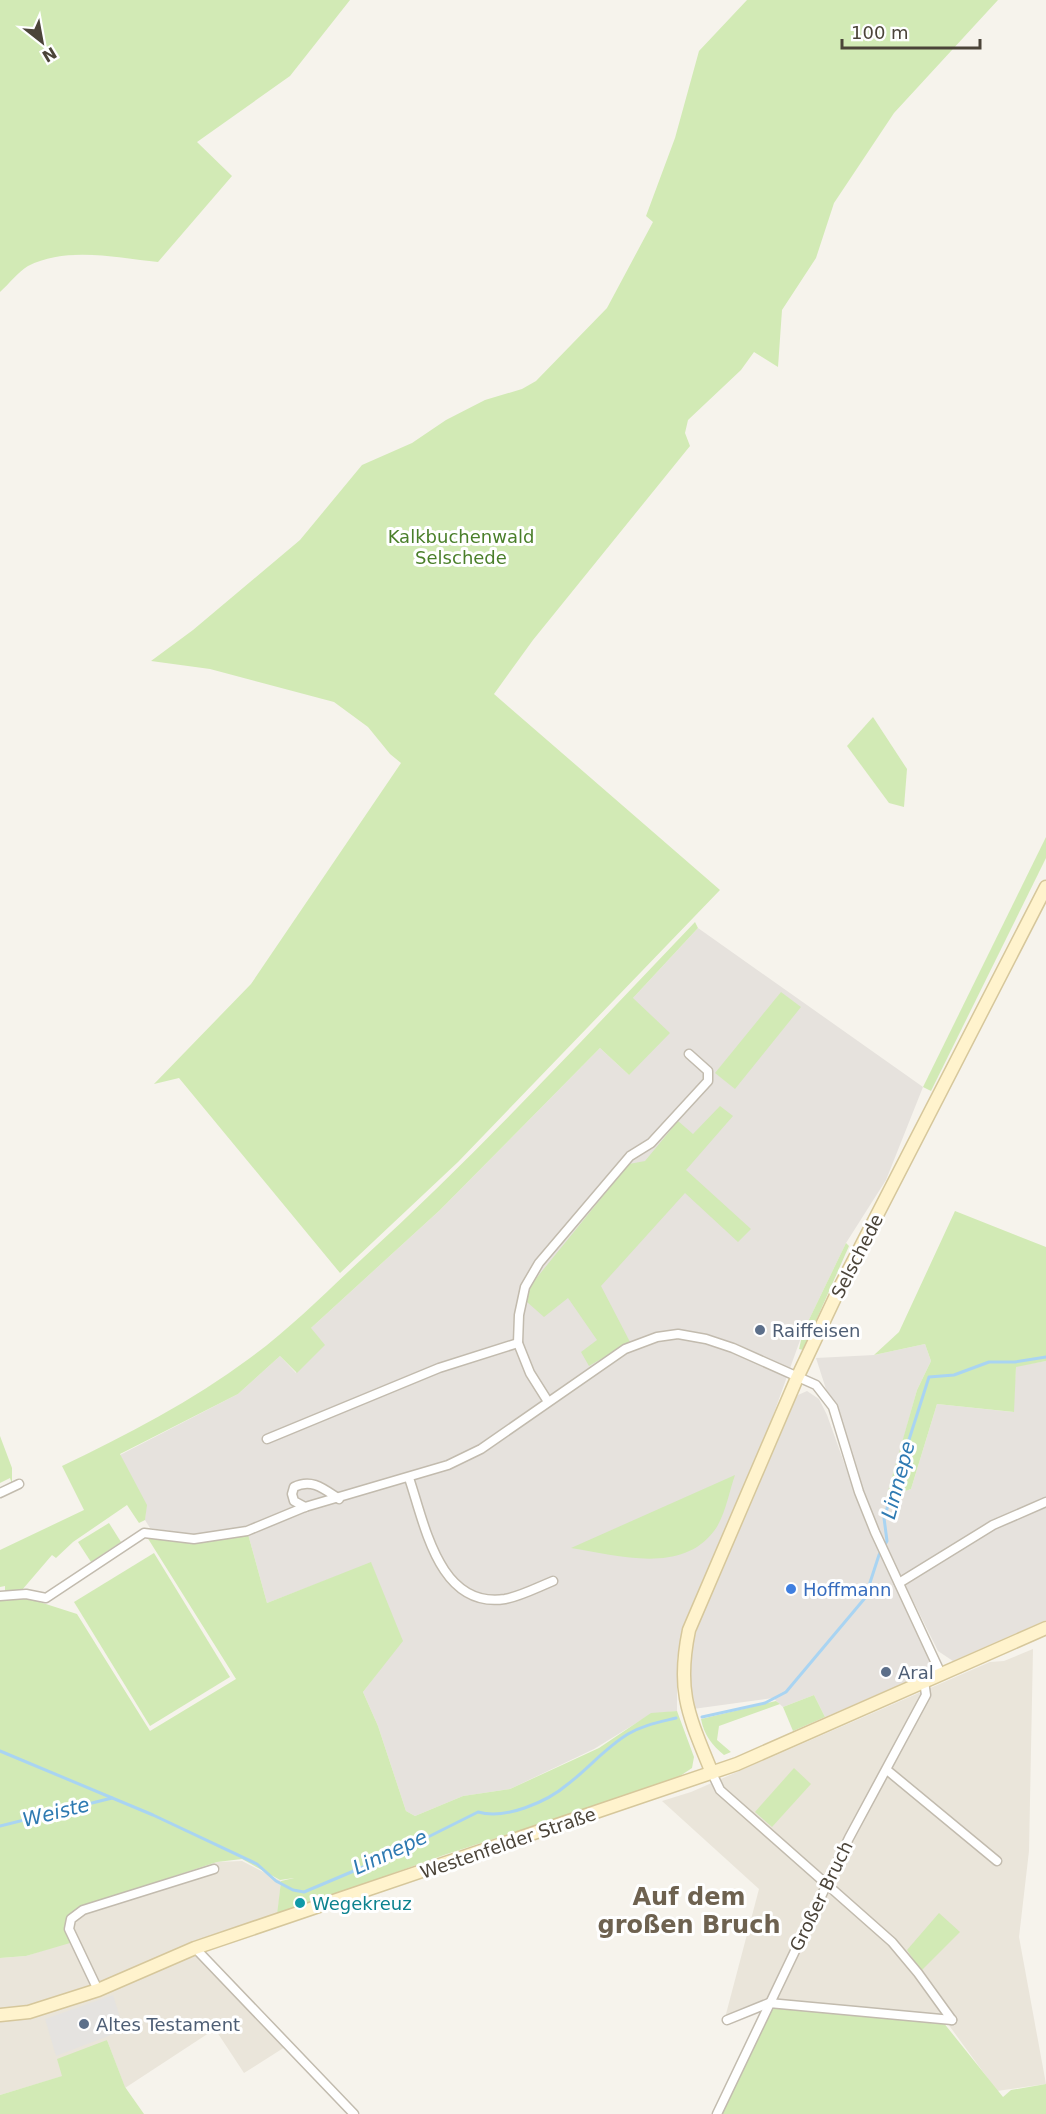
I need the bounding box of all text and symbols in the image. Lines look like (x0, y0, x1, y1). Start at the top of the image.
north arrow (12, 12, 72, 72)
scale bar (842, 12, 980, 50)
text: 100 m (851, 22, 909, 43)
text: N (39, 43, 60, 66)
park label: Kalkbuchenwald Selschede (388, 526, 534, 568)
street label: Selschede (827, 1210, 887, 1302)
place label: Raiffeisen (772, 1320, 860, 1341)
marker: Raiffeisen (753, 1323, 767, 1337)
water label: Linnepe (876, 1439, 920, 1521)
place label: Hoffmann (803, 1579, 891, 1600)
marker: Hoffmann (784, 1582, 798, 1596)
place label: Aral (898, 1662, 934, 1683)
marker: Aral (879, 1665, 893, 1679)
water label: Weiste (20, 1792, 92, 1832)
street label: Westenfelder Straße (418, 1803, 598, 1883)
water label: Linnepe (349, 1824, 431, 1880)
street label: Großer Bruch (785, 1837, 857, 1955)
district label: Auf dem großen Bruch (597, 1883, 781, 1939)
place label: Wegekreuz (312, 1893, 412, 1914)
marker: Wegekreuz (293, 1896, 307, 1910)
place label: Altes Testament (96, 2014, 240, 2035)
marker: Altes Testament (77, 2017, 91, 2031)

